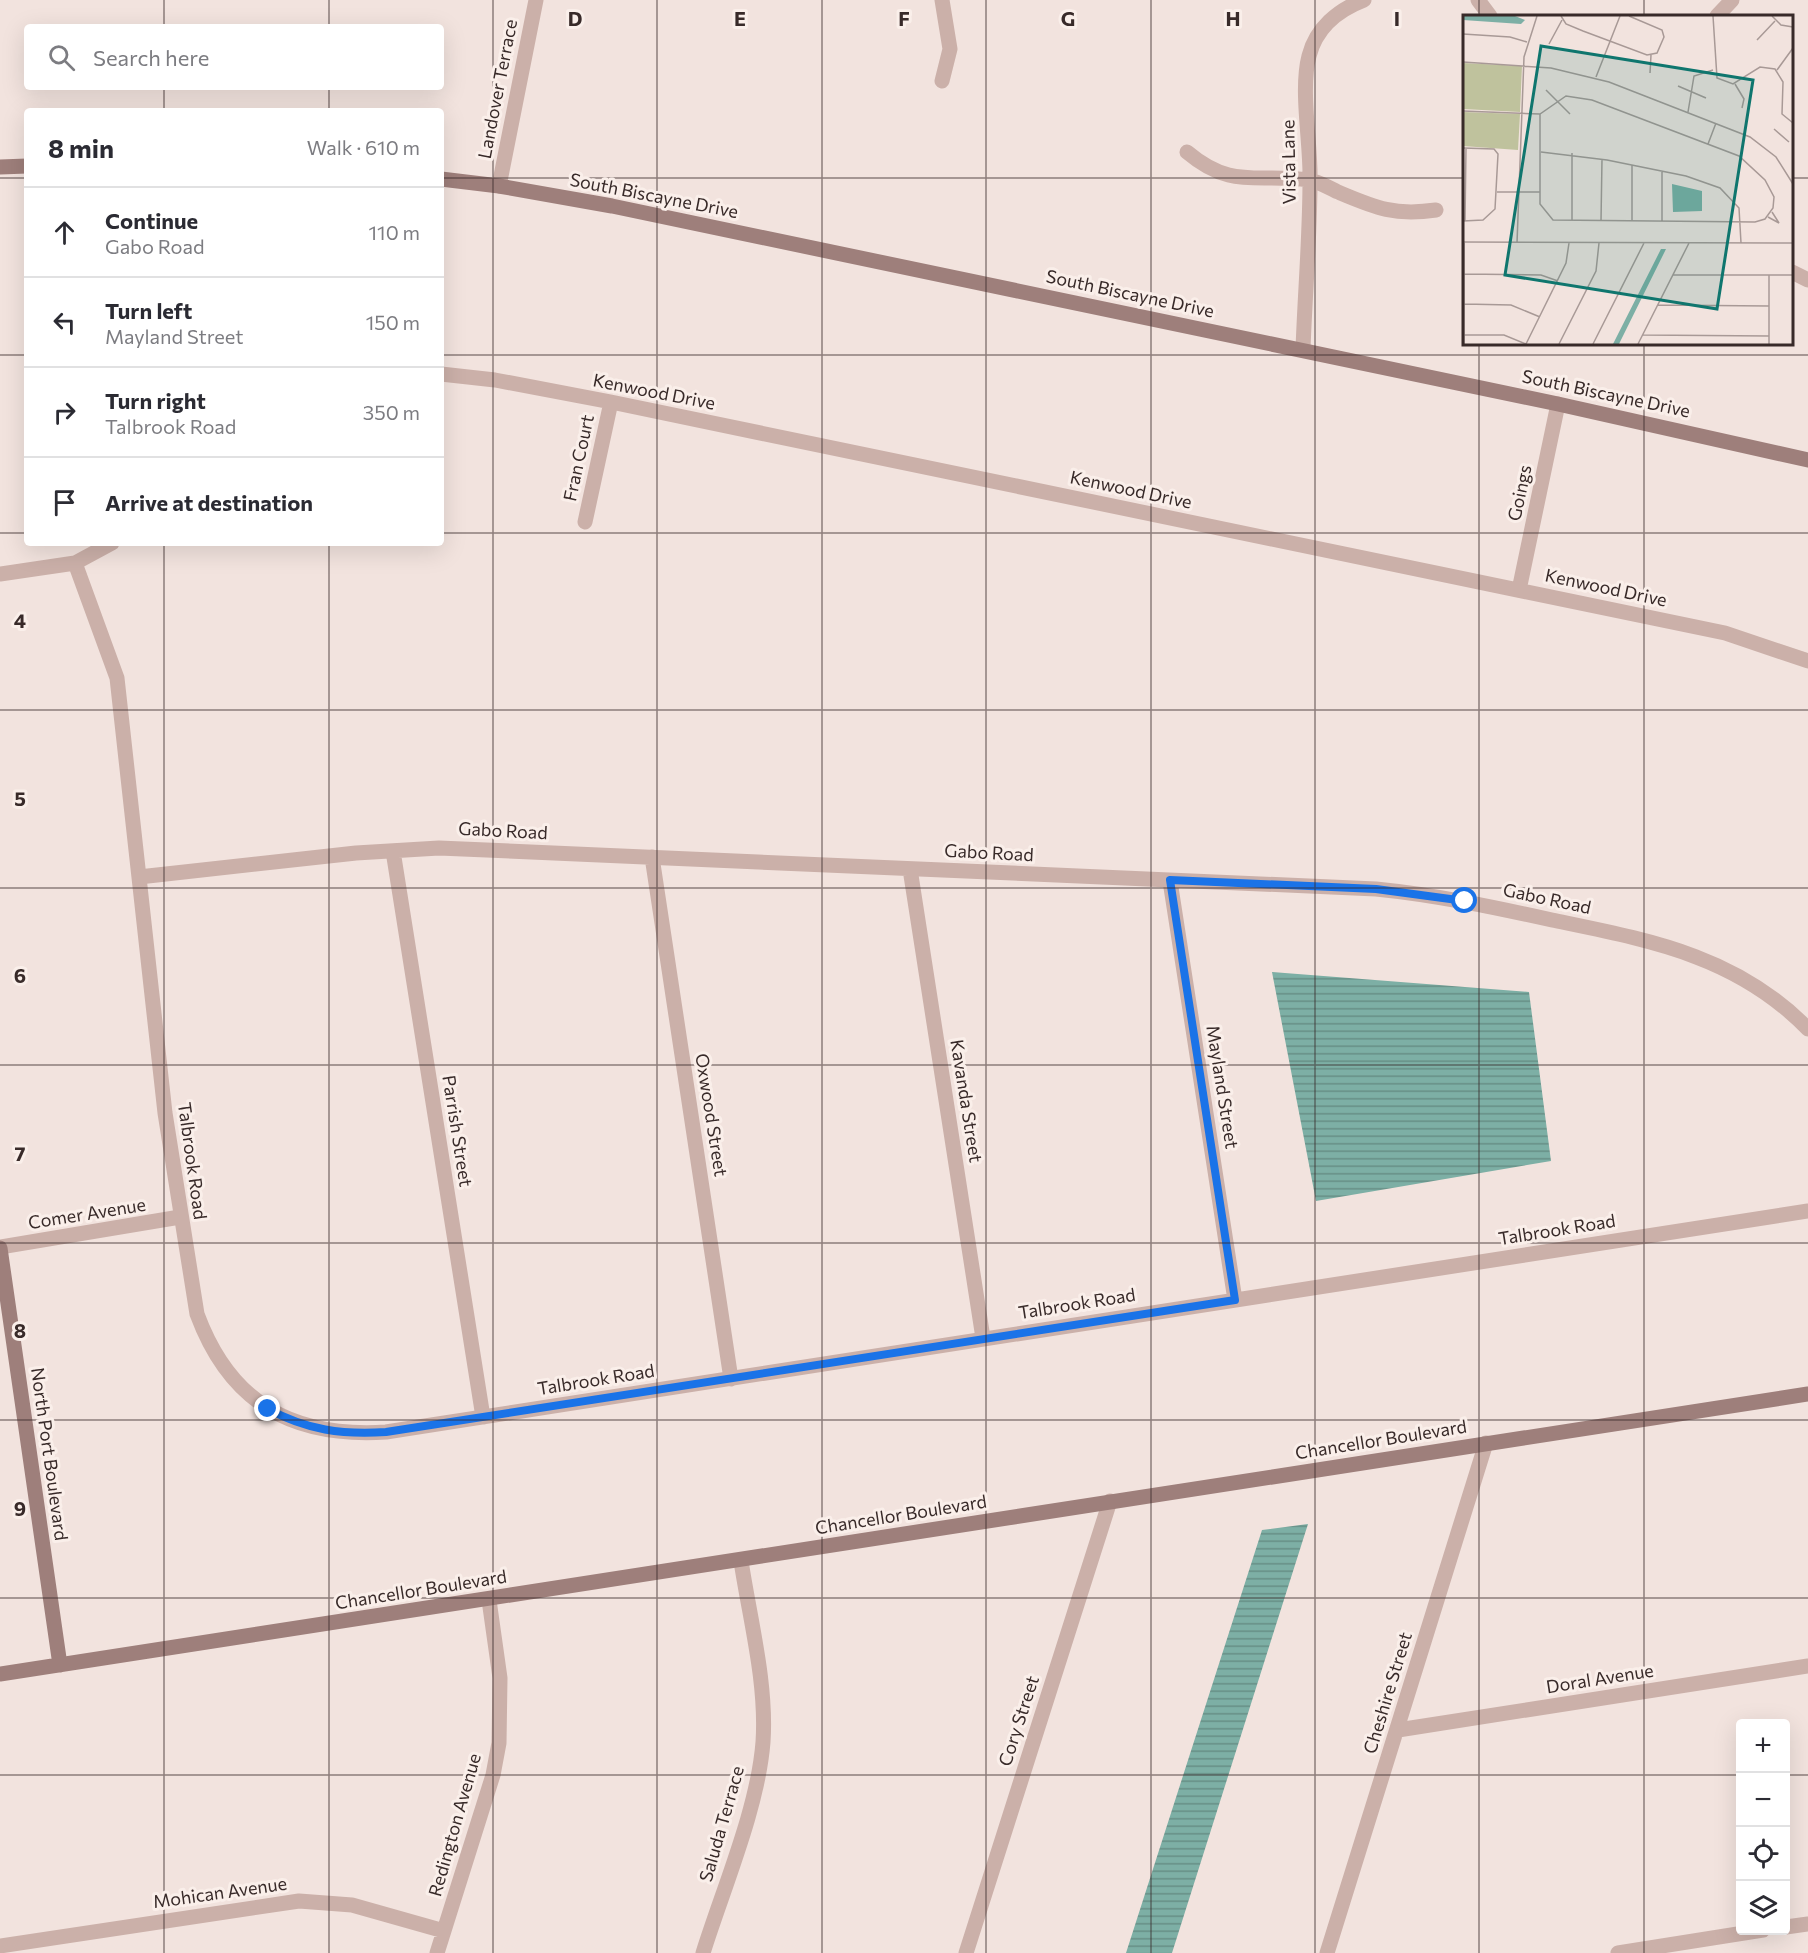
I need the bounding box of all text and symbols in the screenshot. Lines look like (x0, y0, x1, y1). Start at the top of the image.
text: D (568, 6, 582, 30)
text: E (734, 6, 746, 30)
text: F (898, 6, 910, 30)
text: G (1061, 6, 1075, 30)
text: H (1226, 6, 1241, 30)
text: I (1394, 6, 1400, 30)
inset map (1463, 15, 1793, 345)
street label: Landover Terrace (473, 17, 521, 160)
search box (24, 24, 444, 90)
icon: search (45, 41, 78, 74)
text: Search here (93, 44, 209, 71)
street label: Vista Lane (1276, 119, 1300, 205)
text: 8 min (48, 132, 114, 163)
text: Walk · 610 m (307, 135, 420, 159)
street label: South Biscayne Drive (568, 168, 740, 222)
text: Continue (105, 207, 198, 234)
icon: ahead (48, 216, 81, 249)
text: 110 m (369, 220, 420, 244)
text: Gabo Road (105, 234, 204, 258)
street label: South Biscayne Drive (1044, 264, 1216, 322)
text: Turn left (105, 297, 192, 324)
icon: left (48, 306, 81, 339)
text: 150 m (366, 310, 420, 334)
text: Mayland Street (105, 324, 243, 348)
street label: South Biscayne Drive (1520, 364, 1692, 422)
street label: Kenwood Drive (591, 368, 717, 414)
text: Turn right (105, 387, 206, 414)
icon: right (48, 396, 81, 429)
text: 350 m (363, 400, 420, 424)
street label: Fran Court (558, 412, 598, 503)
text: Talbrook Road (105, 414, 236, 438)
street label: Goings (1502, 463, 1536, 523)
street label: Kenwood Drive (1068, 465, 1194, 513)
icon: arrive (48, 486, 81, 519)
text: Arrive at destination (105, 489, 313, 516)
street label: Kenwood Drive (1543, 563, 1669, 611)
text: 4 (14, 608, 26, 632)
text: 5 (14, 786, 26, 810)
street label: Gabo Road (458, 817, 548, 843)
street label: Gabo Road (944, 839, 1034, 865)
street label: Gabo Road (1501, 878, 1593, 918)
route start (1451, 887, 1477, 913)
text: 6 (14, 963, 26, 987)
street label: Mayland Street (1202, 1024, 1244, 1150)
street label: Kavanda Street (946, 1038, 988, 1164)
street label: Oxwood Street (691, 1052, 733, 1178)
street label: Parrish Street (438, 1074, 478, 1188)
street label: Talbrook Road (174, 1101, 212, 1221)
text: 7 (15, 1141, 26, 1165)
street label: Comer Avenue (26, 1193, 147, 1233)
street label: Talbrook Road (1497, 1209, 1617, 1249)
street label: Talbrook Road (1017, 1283, 1137, 1323)
text: 8 (14, 1318, 26, 1342)
street label: Talbrook Road (536, 1359, 656, 1399)
street label: North Port Boulevard (27, 1366, 73, 1542)
route end (254, 1395, 280, 1421)
street label: Chancellor Boulevard (1294, 1415, 1468, 1463)
street label: Chancellor Boulevard (814, 1490, 988, 1538)
text: 9 (14, 1496, 26, 1520)
street label: Chancellor Boulevard (334, 1565, 508, 1613)
street label: Cheshire Street (1358, 1629, 1416, 1756)
street label: Doral Avenue (1545, 1659, 1655, 1697)
street label: Cory Street (993, 1673, 1043, 1769)
map controls (1736, 1719, 1790, 1935)
button: + (1736, 1719, 1790, 1773)
street label: Redington Avenue (423, 1751, 485, 1899)
street label: Saluda Terrace (694, 1763, 748, 1884)
button: − (1736, 1773, 1790, 1827)
button: locate (1736, 1827, 1790, 1881)
street label: Mohican Avenue (152, 1872, 288, 1912)
button: layers (1736, 1881, 1790, 1935)

